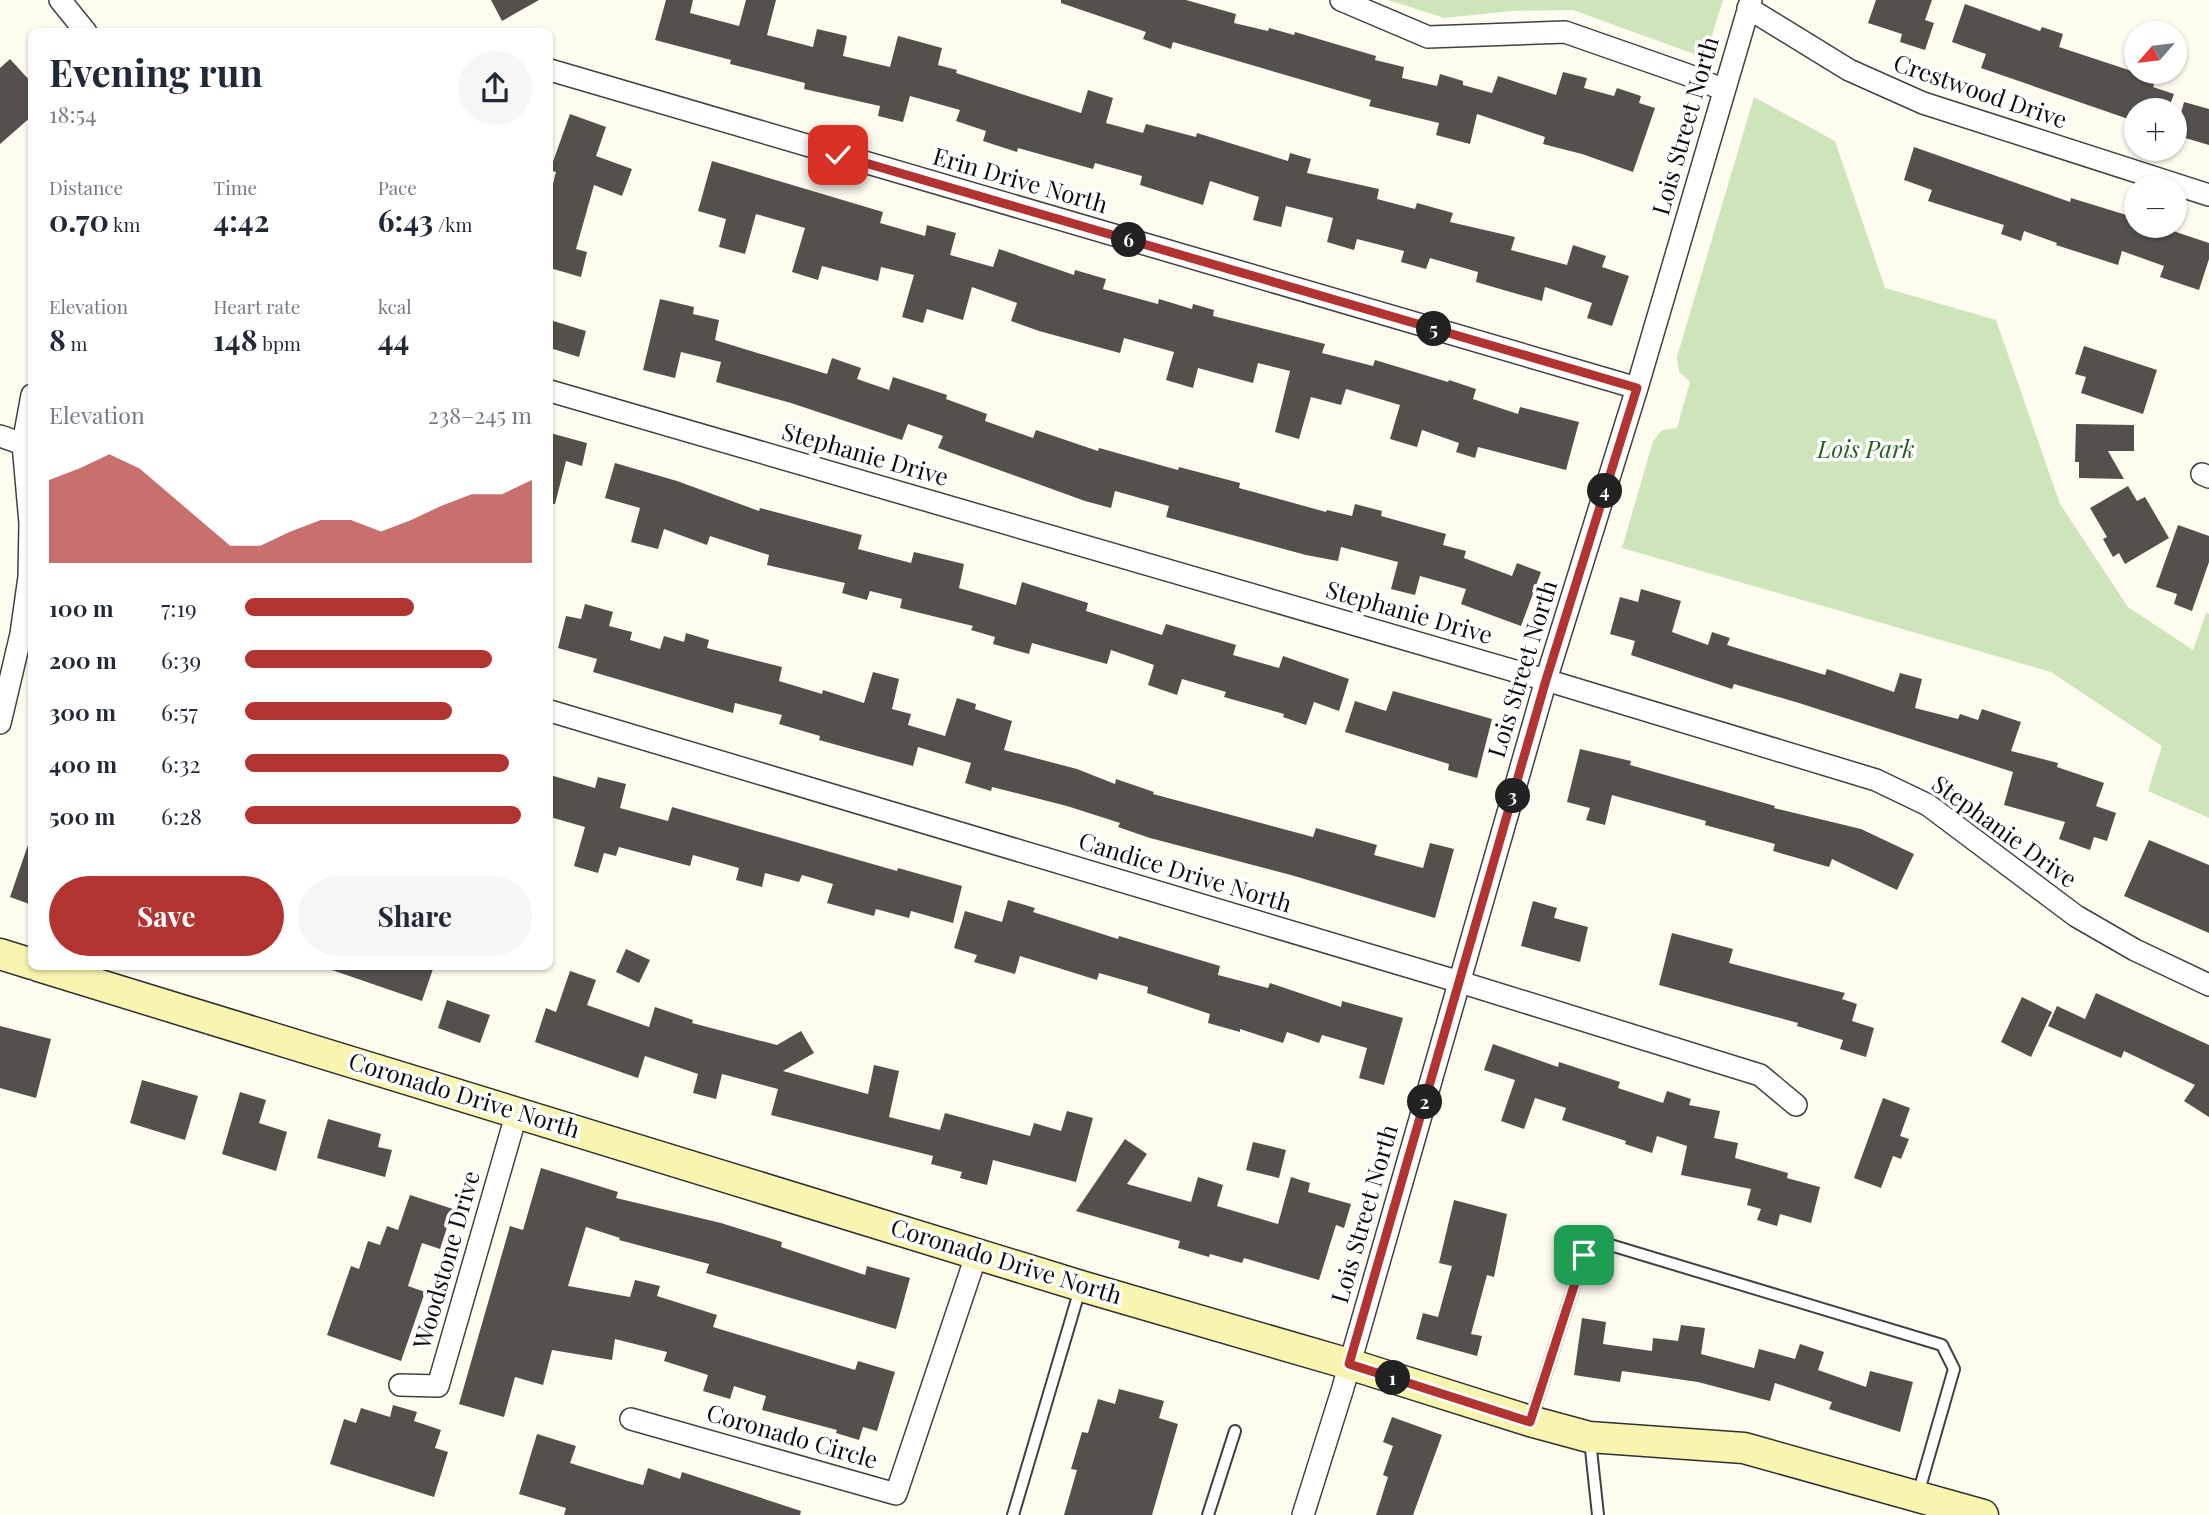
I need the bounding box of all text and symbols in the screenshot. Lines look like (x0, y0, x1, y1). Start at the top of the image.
north arrow (2124, 21, 2188, 84)
map controls (2124, 21, 2187, 238)
street label: Lois Street North (1643, 33, 1725, 218)
street label: Crestwood Drive (1890, 45, 2072, 135)
text: Evening run (49, 46, 263, 97)
button: share (458, 51, 532, 125)
text: 18:54 (49, 98, 97, 129)
button: + (2124, 98, 2187, 161)
pin (808, 125, 868, 185)
icon: check (819, 136, 857, 174)
street label: Erin Drive North (929, 139, 1112, 219)
text: Distance (49, 174, 123, 200)
text: Time (213, 174, 257, 200)
text: Pace (378, 174, 417, 200)
button: − (2124, 175, 2187, 238)
text: 0.70 (49, 200, 109, 240)
text: 4:42 (213, 200, 269, 240)
text: 6:43 (378, 200, 433, 240)
text: km (109, 211, 140, 237)
text: /km (433, 211, 472, 237)
pin: 6 (1112, 222, 1146, 258)
text: 6 (1123, 226, 1134, 252)
text: Elevation (49, 293, 128, 319)
text: Heart rate (213, 293, 300, 319)
text: kcal (378, 293, 412, 319)
pin: 5 (1416, 312, 1452, 346)
text: 5 (1429, 315, 1438, 341)
text: 8 (49, 319, 66, 359)
text: 148 (213, 319, 258, 359)
text: 44 (378, 319, 409, 359)
text: m (66, 330, 87, 356)
text: bpm (258, 330, 301, 356)
text: Elevation (49, 399, 145, 430)
text: 238–245 m (428, 399, 532, 430)
street label: Stephanie Drive (779, 414, 953, 492)
park label: Lois Park (1816, 432, 1915, 464)
pin: 4 (1588, 474, 1622, 508)
text: 4 (1599, 477, 1610, 503)
street label: Stephanie Drive (1323, 572, 1497, 650)
street label: Lois Street North (1479, 576, 1563, 761)
text: 100 m (49, 592, 114, 623)
text: 7:19 (161, 592, 197, 623)
text: 200 m (49, 644, 117, 675)
text: 6:39 (161, 644, 201, 675)
text: 300 m (49, 696, 116, 727)
text: 6:57 (161, 696, 198, 727)
text: 400 m (49, 748, 117, 779)
text: 6:32 (161, 748, 200, 779)
street label: Stephanie Drive (1926, 767, 2084, 894)
pin: 3 (1496, 778, 1530, 814)
text: 3 (1508, 782, 1517, 808)
text: 500 m (49, 800, 115, 831)
text: 6:28 (161, 800, 202, 831)
street label: Candice Drive North (1075, 823, 1296, 919)
button: Save (49, 876, 284, 956)
button: Share (298, 876, 532, 956)
street label: Coronado Drive North (345, 1044, 584, 1144)
pin: 2 (1408, 1084, 1442, 1120)
text: 2 (1420, 1088, 1429, 1114)
street label: Lois Street North (1322, 1121, 1404, 1306)
street label: Woodstone Drive (404, 1167, 486, 1353)
street label: Coronado Drive North (887, 1210, 1126, 1310)
pin (1554, 1225, 1614, 1285)
icon: arrive (1565, 1236, 1603, 1274)
pin: 1 (1376, 1360, 1410, 1396)
text: 1 (1389, 1364, 1396, 1390)
street label: Coronado Circle (703, 1395, 882, 1475)

